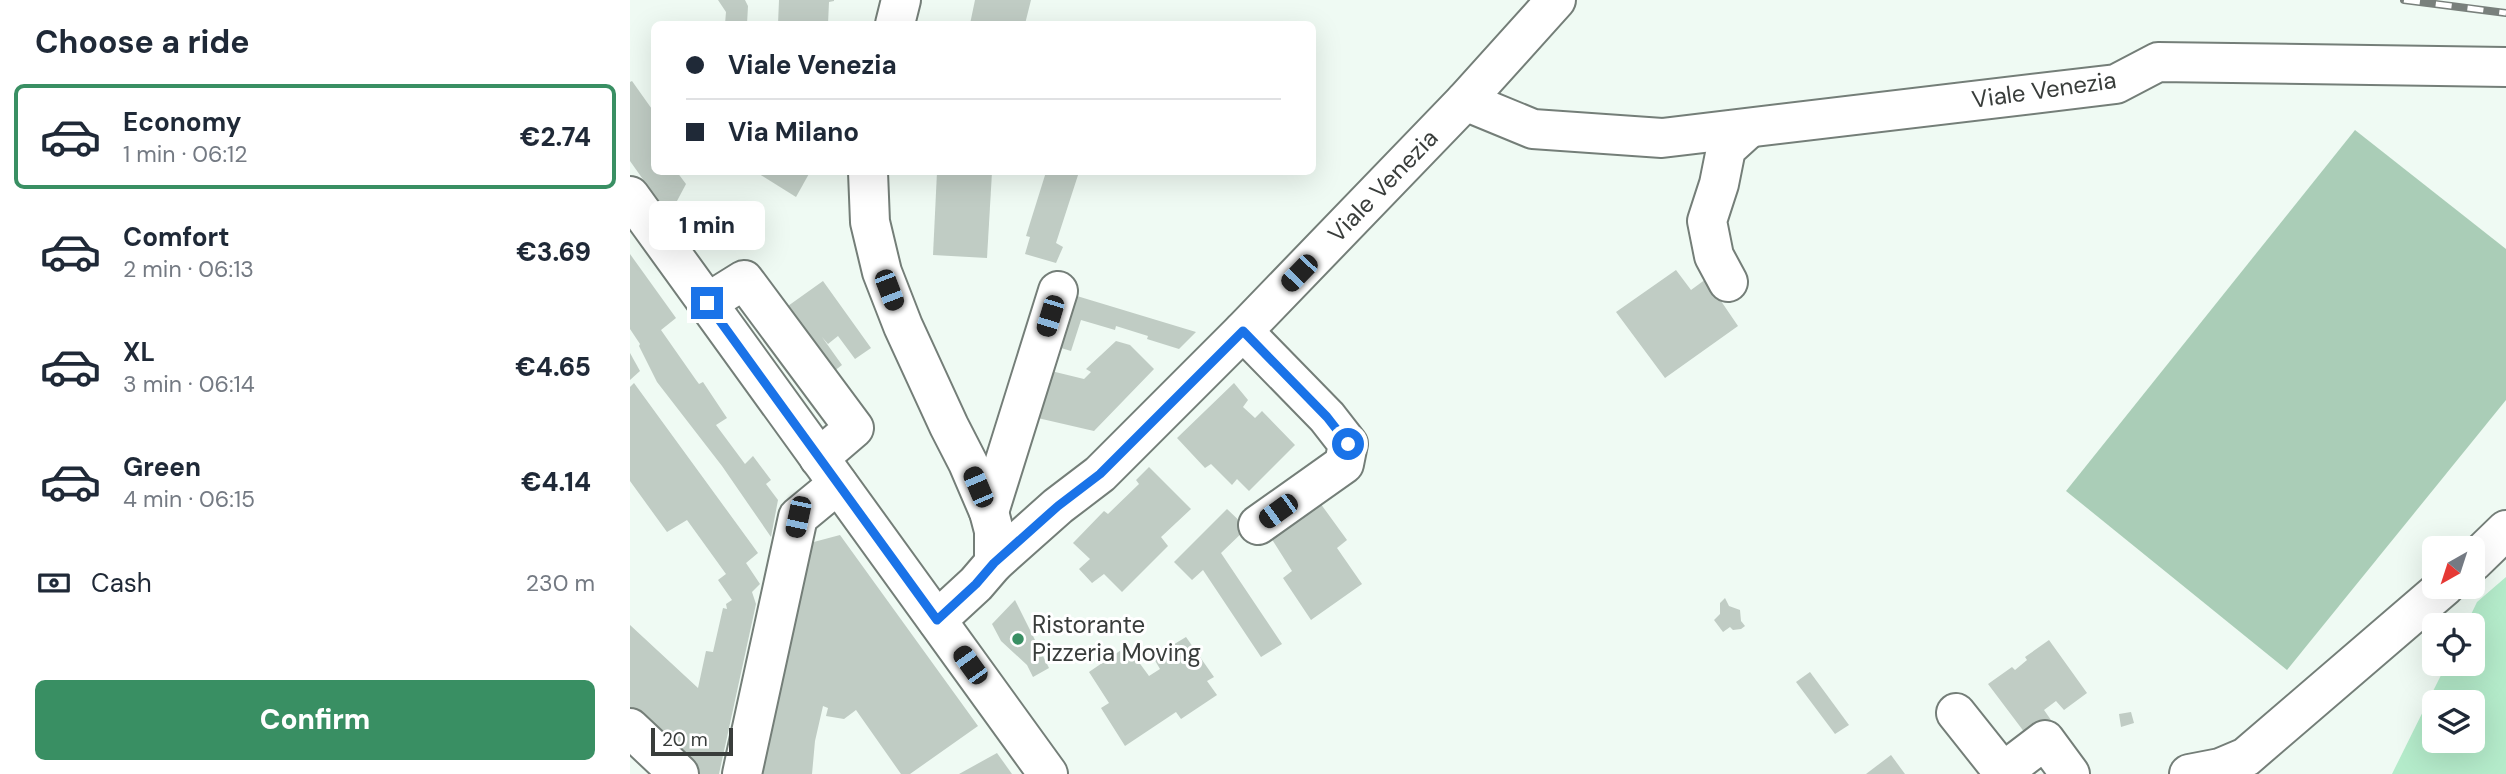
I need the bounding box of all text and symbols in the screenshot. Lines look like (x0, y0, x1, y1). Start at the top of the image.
text: Choose a ride (35, 21, 250, 63)
text: Viale Venezia (728, 48, 897, 82)
street label: Viale Venezia (1970, 64, 2118, 115)
icon: car (39, 105, 102, 168)
text: Economy (123, 105, 241, 139)
text: Via Milano (728, 115, 859, 149)
text: €2.74 (520, 120, 591, 154)
street label: Viale Venezia (1321, 123, 1444, 249)
text: 1 min · 06:12 (123, 139, 248, 169)
callout: 1 min (649, 202, 765, 250)
text: 1 min (679, 210, 735, 240)
icon: car (39, 220, 102, 283)
text: Comfort (123, 220, 229, 254)
text: €3.69 (516, 235, 591, 269)
car (1277, 251, 1322, 295)
text: 2 min · 06:13 (123, 254, 254, 284)
car (872, 267, 907, 313)
route end (691, 287, 723, 319)
car (1034, 293, 1067, 339)
icon: car (39, 335, 102, 398)
text: XL (123, 335, 155, 369)
text: €4.65 (515, 350, 591, 384)
text: 3 min · 06:14 (123, 369, 255, 399)
route start (1332, 428, 1364, 460)
icon: car (39, 450, 102, 513)
text: Green (123, 450, 201, 484)
car (961, 464, 996, 510)
text: €4.14 (521, 465, 591, 499)
text: 4 min · 06:15 (123, 484, 255, 514)
car (1255, 490, 1302, 532)
car (784, 494, 813, 540)
north arrow (2422, 536, 2485, 598)
map controls (2422, 536, 2485, 753)
icon: cash (35, 564, 73, 602)
text: Cash (91, 566, 152, 600)
text: 230 m (526, 568, 595, 598)
place label: Ristorante Pizzeria Moving (1032, 609, 1201, 668)
button: locate (2422, 613, 2485, 676)
marker: Ristorante Pizzeria Moving (1010, 631, 1026, 647)
car (950, 642, 991, 688)
button: Confirm (35, 680, 595, 760)
button: layers (2422, 690, 2485, 753)
scale bar (651, 725, 733, 757)
text: 20 m (662, 727, 708, 752)

